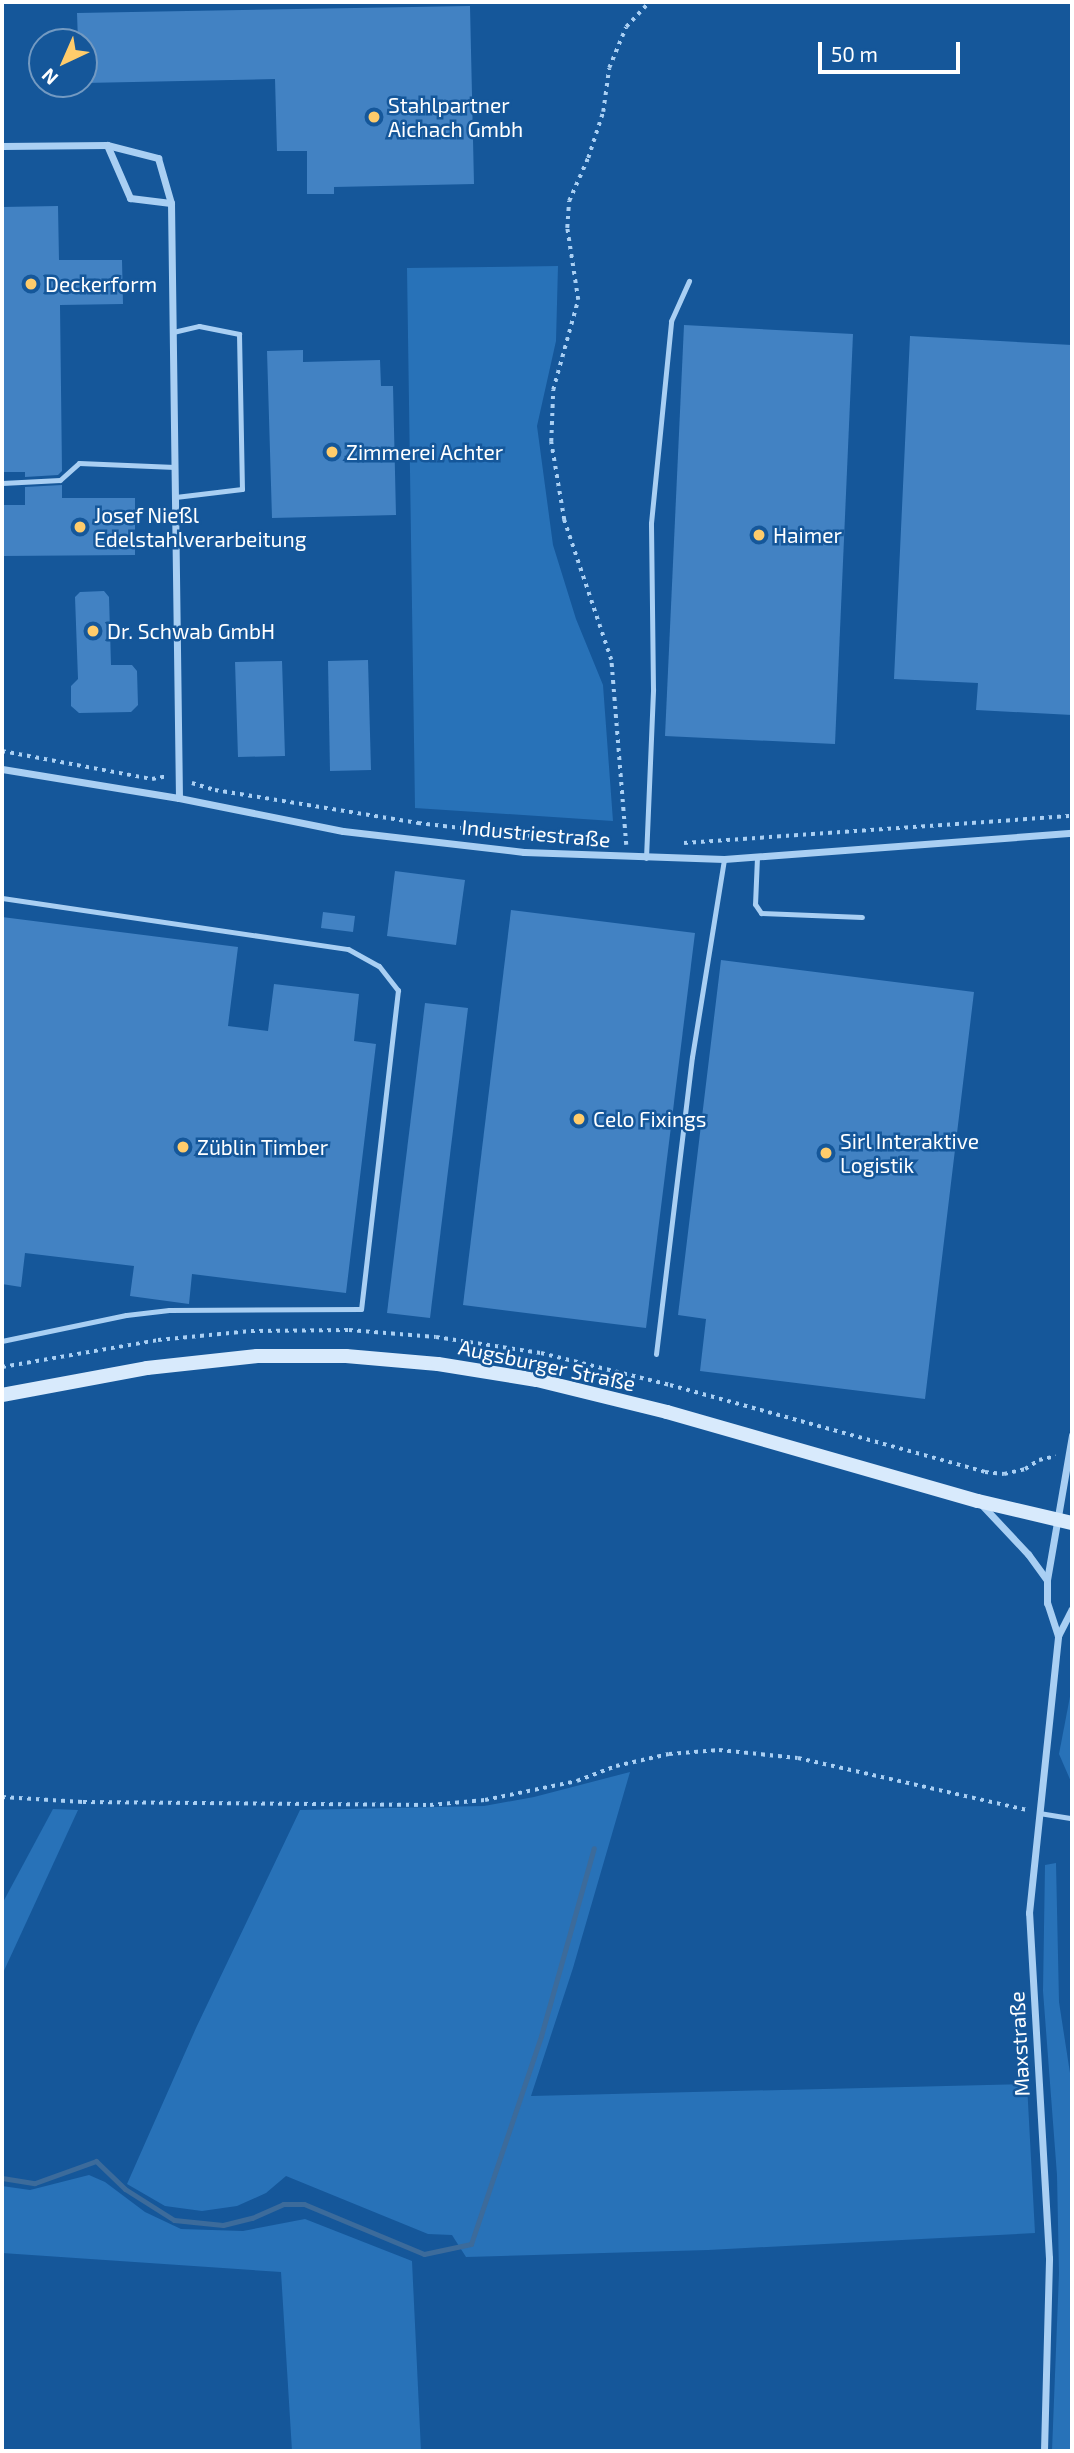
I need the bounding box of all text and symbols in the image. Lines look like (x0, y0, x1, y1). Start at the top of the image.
north arrow (28, 28, 98, 98)
scale bar (822, 28, 964, 72)
text: 50 m (831, 41, 878, 66)
text: N (37, 64, 62, 90)
place label: Stahlpartner Aichach Gmbh (388, 92, 523, 142)
marker: Stahlpartner Aichach Gmbh (366, 109, 382, 125)
place label: Deckerform (45, 271, 157, 297)
marker: Deckerform (23, 276, 39, 292)
place label: Zimmerei Achter (346, 439, 504, 465)
marker: Zimmerei Achter (324, 444, 340, 460)
place label: Josef Nießl Edelstahlverarbeitung (94, 502, 306, 552)
marker: Josef Nießl Edelstahlverarbeitung (72, 519, 88, 535)
place label: Haimer (773, 522, 842, 548)
marker: Haimer (751, 527, 767, 543)
place label: Dr. Schwab GmbH (107, 618, 275, 644)
marker: Dr. Schwab GmbH (85, 623, 101, 639)
street label: Industriestraße (461, 814, 611, 852)
place label: Celo Fixings (593, 1106, 707, 1132)
marker: Celo Fixings (571, 1111, 587, 1127)
place label: Sirl Interaktive Logistik (840, 1128, 979, 1178)
place label: Züblin Timber (197, 1134, 329, 1160)
marker: Züblin Timber (175, 1139, 191, 1155)
marker: Sirl Interaktive Logistik (818, 1145, 834, 1161)
street label: Augsburger Straße (456, 1334, 638, 1396)
street label: Maxstraße (1004, 1991, 1034, 2097)

